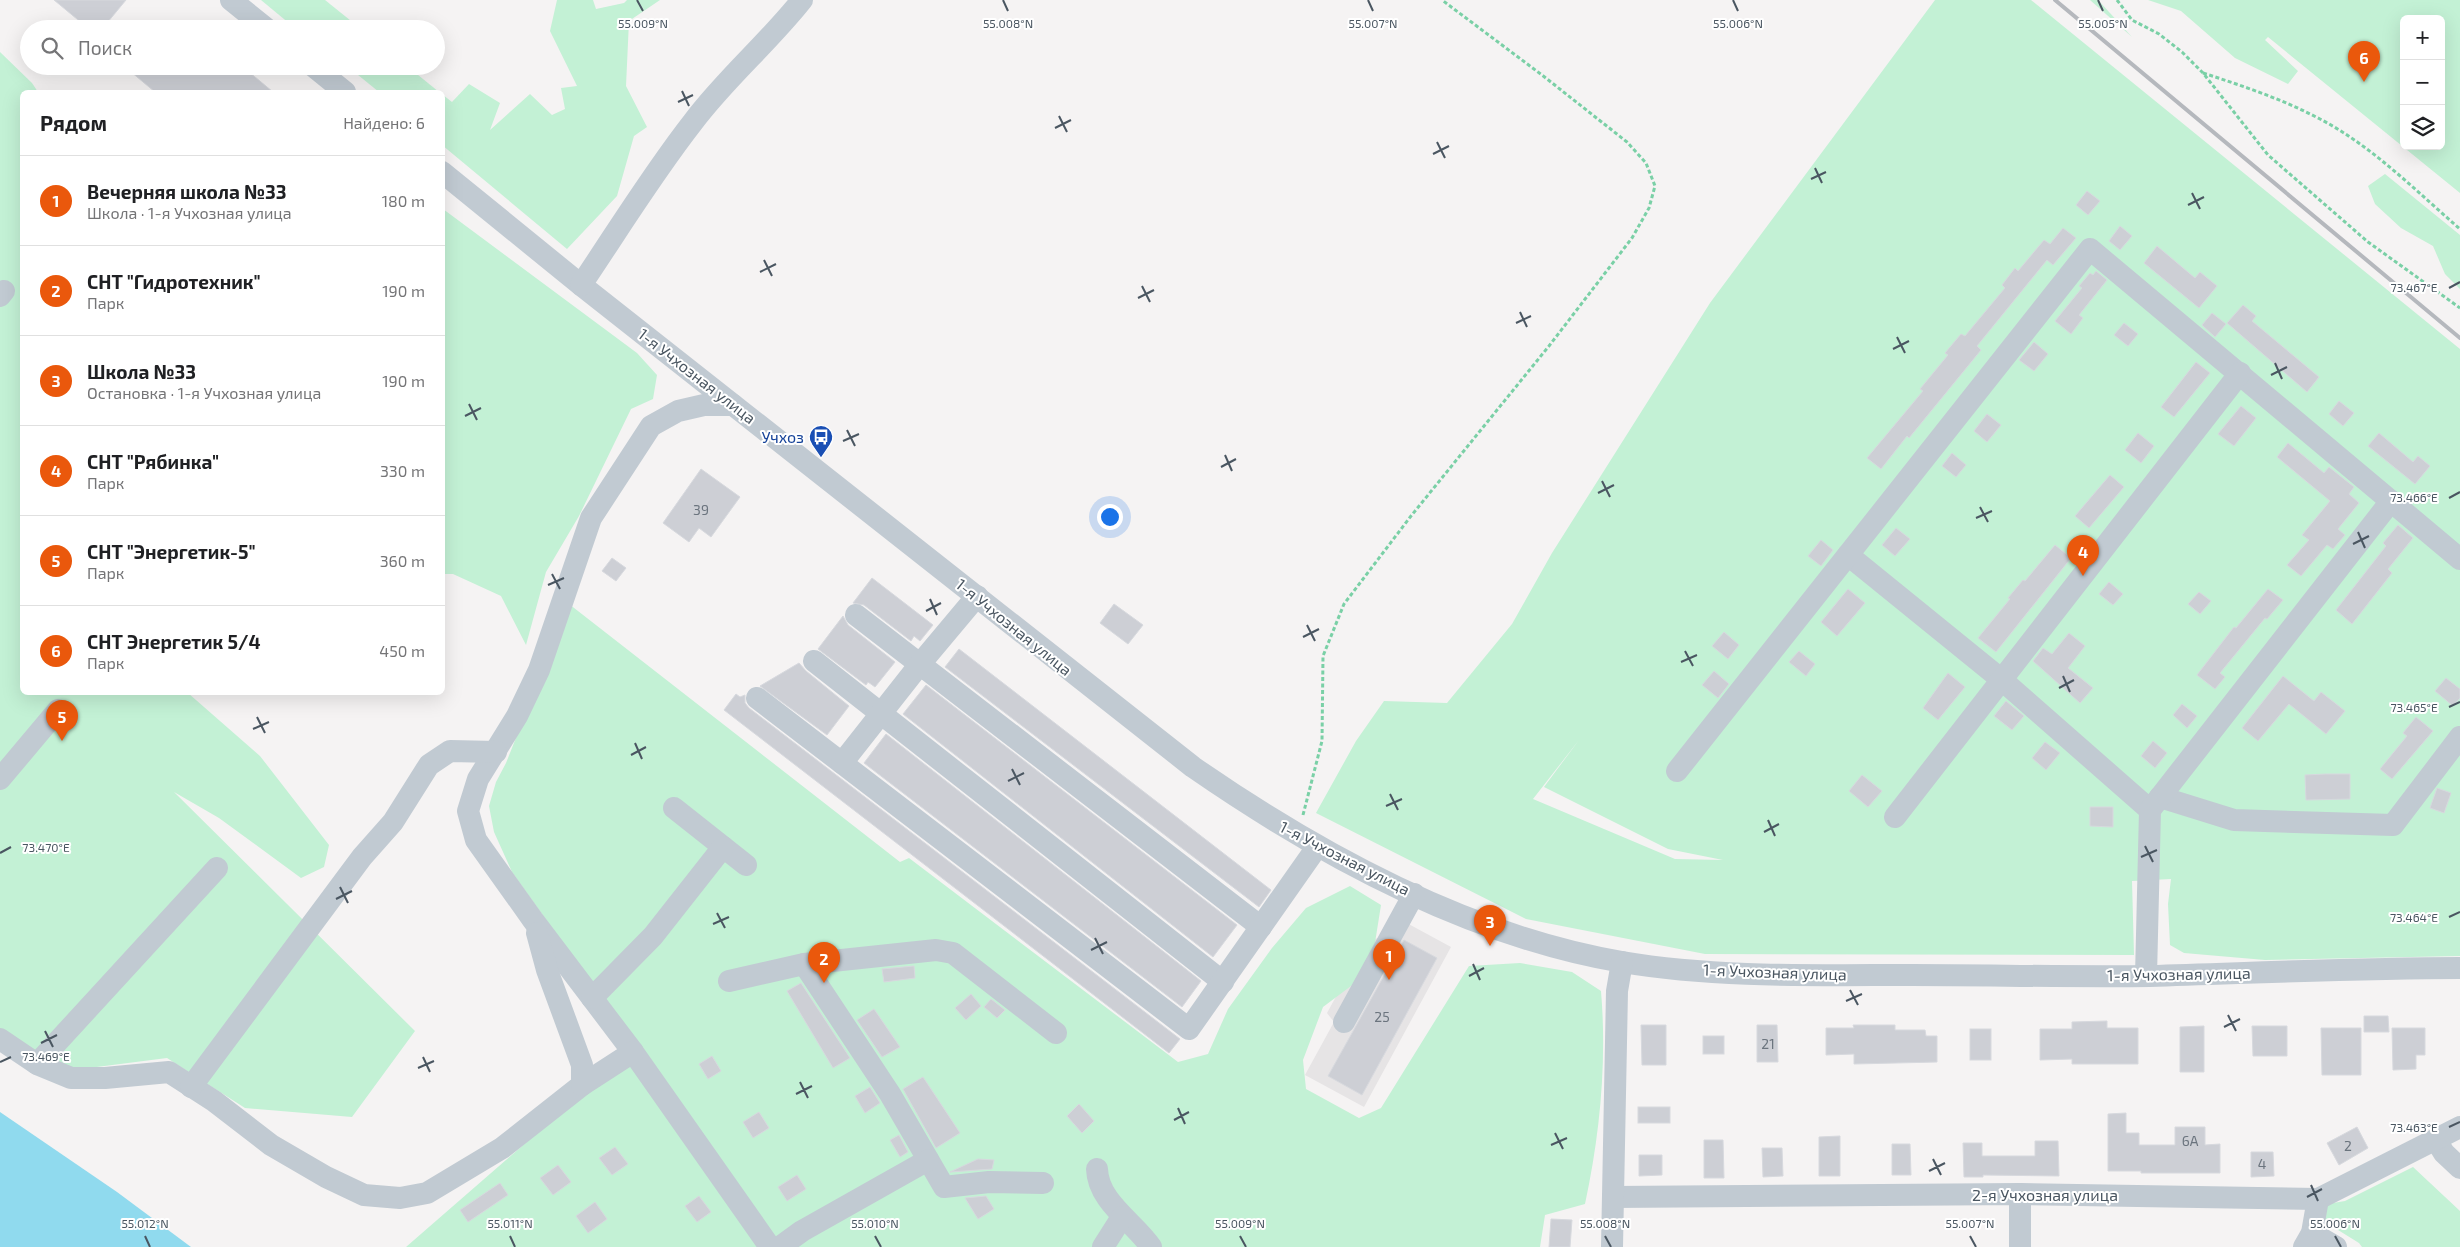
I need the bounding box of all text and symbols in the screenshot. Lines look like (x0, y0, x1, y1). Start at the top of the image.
map controls (2400, 15, 2445, 150)
button: + (2400, 15, 2445, 60)
text: 55.009°N (618, 16, 668, 30)
text: 55.008°N (983, 16, 1033, 30)
text: 55.007°N (1348, 16, 1398, 30)
text: 55.006°N (1713, 16, 1763, 30)
text: 55.005°N (2078, 16, 2128, 30)
search box (20, 20, 445, 75)
icon: search (38, 34, 66, 62)
text: Поиск (78, 36, 132, 59)
pin: 6 (2348, 41, 2380, 82)
button: − (2400, 60, 2445, 105)
button: layers (2400, 105, 2445, 150)
text: Рядом (40, 110, 107, 135)
text: Найдено: 6 (343, 113, 425, 132)
text: Вечерняя школа №33 (87, 180, 287, 203)
text: 1 (53, 191, 59, 210)
text: 180 m (382, 191, 425, 210)
text: Школа · 1-я Учхозная улица (87, 203, 292, 222)
text: СНТ "Гидротехник" (87, 270, 261, 293)
text: 73.467°E (2391, 280, 2438, 294)
text: 2 (51, 281, 61, 300)
text: 190 m (382, 281, 425, 300)
text: Парк (87, 293, 124, 312)
street label: 1-я Учхозная улица (634, 324, 760, 428)
text: Школа №33 (87, 360, 196, 383)
text: 3 (51, 371, 61, 390)
text: 190 m (382, 371, 425, 390)
text: Остановка · 1-я Учхозная улица (87, 383, 321, 402)
bus stop icon: Учхоз (808, 424, 834, 458)
place label: Учхоз (761, 427, 804, 446)
text: СНТ "Рябинка" (87, 450, 219, 473)
text: 4 (51, 461, 61, 480)
text: 330 m (380, 461, 425, 480)
text: Парк (87, 473, 124, 492)
text: 73.466°E (2390, 490, 2438, 504)
house number: 39 (693, 501, 709, 518)
your location (1097, 504, 1123, 530)
pin: 4 (2067, 535, 2099, 576)
text: СНТ "Энергетик-5" (87, 540, 256, 563)
text: 5 (52, 551, 60, 570)
text: 360 m (380, 551, 425, 570)
text: Парк (87, 563, 124, 582)
street label: 1-я Учхозная улица (952, 574, 1076, 680)
text: СНТ Энергетик 5/4 (87, 630, 261, 653)
text: 6 (51, 641, 61, 660)
text: 450 m (379, 641, 425, 660)
text: Парк (87, 653, 124, 672)
pin: 5 (46, 700, 78, 741)
text: 73.465°E (2390, 700, 2438, 714)
street label: 1-я Учхозная улица (1277, 817, 1413, 899)
text: 73.470°E (22, 840, 70, 854)
pin: 3 (1474, 905, 1506, 946)
text: 73.464°E (2390, 910, 2438, 924)
pin: 1 (1373, 939, 1405, 980)
pin: 2 (808, 942, 840, 983)
street label: 1-я Учхозная улица (1703, 960, 1847, 984)
street label: 1-я Учхозная улица (2107, 963, 2251, 985)
house number: 25 (1374, 1008, 1390, 1025)
house number: 21 (1761, 1035, 1775, 1052)
text: 73.469°E (22, 1049, 70, 1063)
text: 73.463°E (2390, 1120, 2438, 1134)
house number: 6А (2182, 1132, 2199, 1149)
house number: 2 (2344, 1137, 2352, 1154)
house number: 4 (2258, 1155, 2266, 1172)
street label: 2-я Учхозная улица (1972, 1185, 2118, 1205)
text: 55.012°N (121, 1216, 169, 1230)
text: 55.011°N (487, 1216, 533, 1230)
text: 55.010°N (851, 1216, 899, 1230)
text: 55.009°N (1215, 1216, 1265, 1230)
text: 55.008°N (1580, 1216, 1630, 1230)
text: 55.007°N (1945, 1216, 1995, 1230)
text: 55.006°N (2310, 1216, 2360, 1230)

